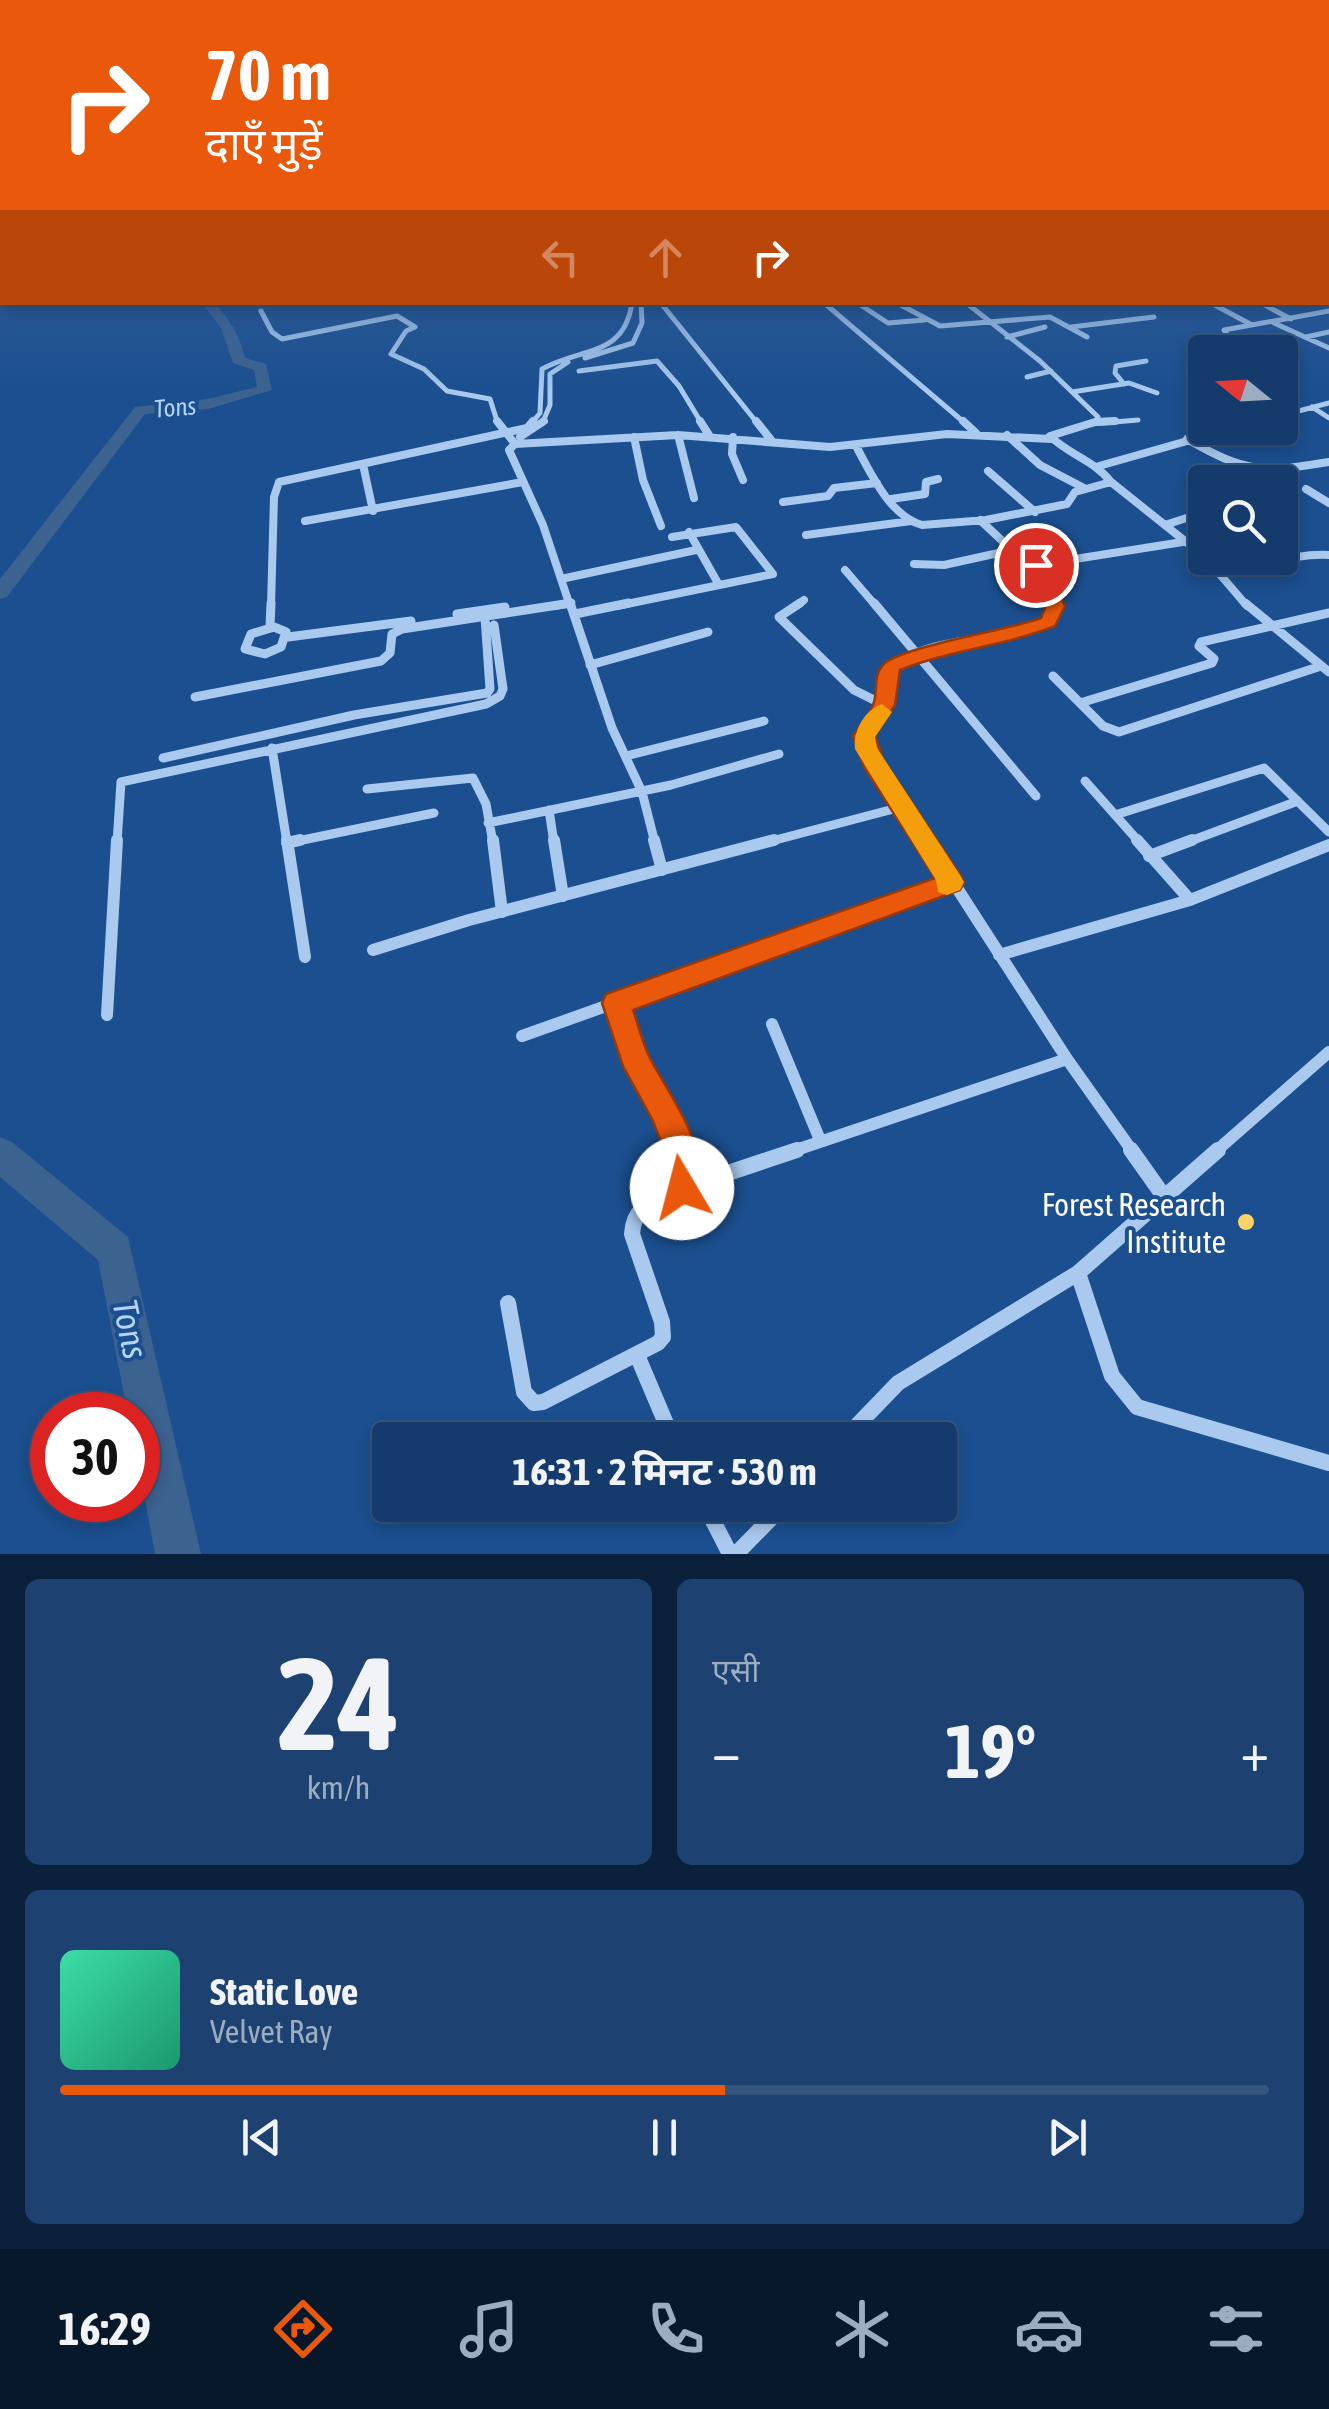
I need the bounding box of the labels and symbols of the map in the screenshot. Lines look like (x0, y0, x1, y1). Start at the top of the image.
north arrow (1188, 335, 1298, 445)
water label: Tons (153, 391, 197, 423)
pin (994, 523, 1079, 608)
position arrow (630, 1136, 734, 1240)
place label: Forest Research Institute (1042, 1186, 1226, 1260)
marker: Forest Research Institute (1235, 1211, 1257, 1233)
water label: Tons (105, 1296, 157, 1362)
speed limit sign: 30 (30, 1392, 160, 1522)

